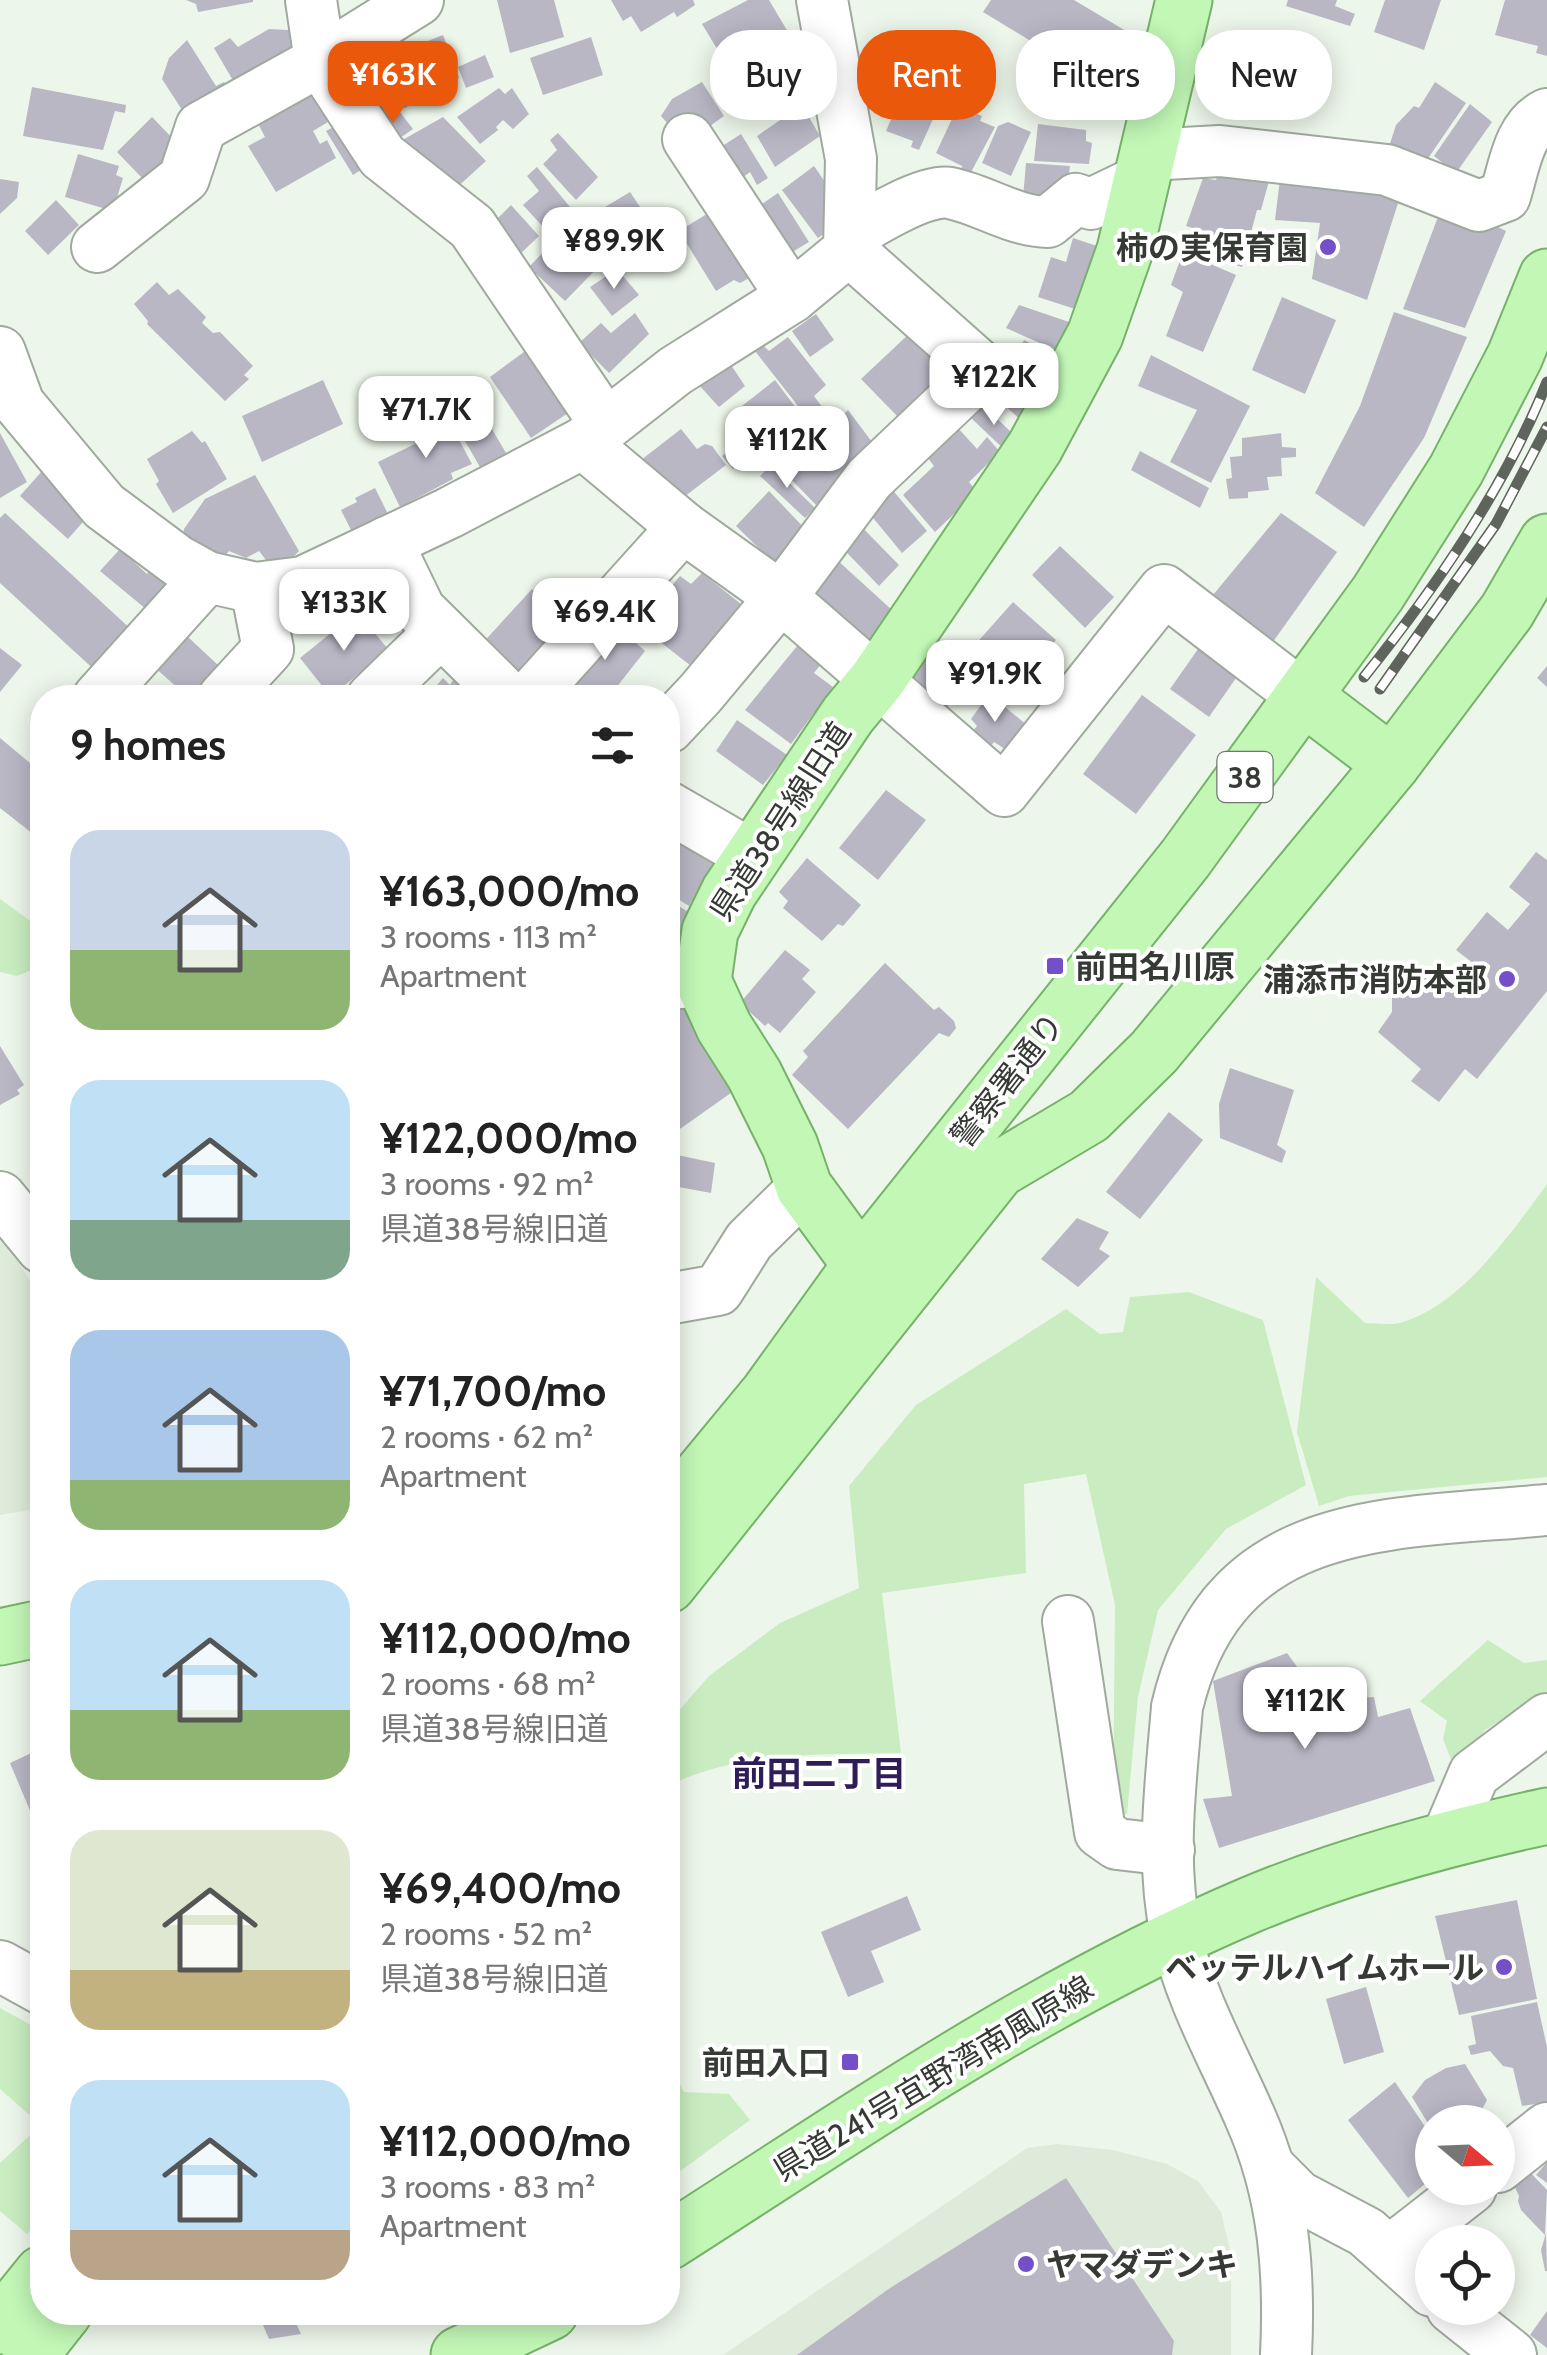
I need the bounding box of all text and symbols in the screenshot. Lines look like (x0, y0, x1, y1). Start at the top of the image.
chip: Buy (710, 30, 837, 120)
chip: Rent (857, 30, 996, 120)
chip: Filters (1016, 30, 1175, 120)
chip: New (1195, 30, 1332, 120)
pin: ¥163K (323, 41, 463, 126)
text: ¥163K (350, 54, 436, 93)
pin: ¥89.9K (533, 207, 695, 292)
text: ¥89.9K (564, 220, 664, 259)
place label: 柿の実保育園 (1116, 228, 1308, 267)
marker: 柿の実保育園 (1317, 236, 1339, 258)
pin: ¥122K (924, 343, 1064, 428)
text: ¥122K (951, 356, 1037, 395)
pin: ¥71.7K (345, 376, 507, 461)
text: ¥71.7K (381, 389, 471, 428)
pin: ¥112K (717, 406, 857, 491)
text: ¥112K (747, 419, 827, 458)
pin: ¥133K (274, 569, 414, 654)
pin: ¥69.4K (524, 578, 686, 663)
text: ¥133K (301, 582, 387, 621)
text: ¥69.4K (554, 591, 656, 630)
pin: ¥91.9K (914, 640, 1076, 725)
text: ¥91.9K (948, 653, 1042, 692)
street label: 県道38号線旧道 (701, 714, 859, 928)
icon: filters (585, 718, 640, 773)
text: 9 homes (70, 719, 226, 771)
road number: 38 (1218, 752, 1272, 802)
text: ¥163,000/mo (380, 865, 639, 917)
icon: home (150, 870, 270, 990)
text: 3 rooms · 113 m² (380, 917, 597, 956)
place label: 前田名川原 (1075, 947, 1235, 986)
marker: 前田名川原 (1044, 955, 1066, 977)
text: Apartment (380, 956, 527, 995)
place label: 浦添市消防本部 (1263, 960, 1487, 999)
marker: 浦添市消防本部 (1496, 968, 1518, 990)
street label: 警察署通り (942, 1005, 1072, 1155)
text: ¥122,000/mo (380, 1112, 638, 1164)
icon: home (150, 1120, 270, 1240)
text: 3 rooms · 92 m² (380, 1164, 594, 1203)
text: 県道38号線旧道 (380, 1209, 609, 1248)
text: ¥71,700/mo (380, 1365, 606, 1417)
icon: home (150, 1370, 270, 1490)
text: 2 rooms · 62 m² (380, 1417, 593, 1456)
text: Apartment (380, 1456, 527, 1495)
text: ¥112,000/mo (380, 1612, 631, 1664)
icon: home (150, 1620, 270, 1740)
text: 2 rooms · 68 m² (380, 1664, 596, 1703)
pin: ¥112K (1235, 1667, 1375, 1752)
text: ¥112K (1265, 1680, 1345, 1719)
text: 県道38号線旧道 (380, 1709, 609, 1748)
district label: 前田二丁目 (731, 1752, 907, 1795)
text: ¥69,400/mo (380, 1862, 621, 1914)
icon: home (150, 1870, 270, 1990)
text: 2 rooms · 52 m² (380, 1914, 592, 1953)
place label: ベッテルハイムホール (1165, 1948, 1484, 1987)
marker: ベッテルハイムホール (1493, 1956, 1515, 1978)
text: 県道38号線旧道 (380, 1959, 609, 1998)
street label: 県道241号宜野湾南風原線 (766, 1967, 1100, 2189)
place label: 前田入口 (702, 2043, 830, 2082)
marker: 前田入口 (839, 2051, 861, 2073)
north arrow (1415, 2105, 1515, 2205)
map controls (1415, 2105, 1515, 2325)
text: ¥112,000/mo (380, 2115, 631, 2167)
icon: home (150, 2120, 270, 2240)
text: 3 rooms · 83 m² (380, 2167, 595, 2206)
text: Apartment (380, 2206, 527, 2245)
button: locate (1415, 2225, 1515, 2325)
place label: ヤマダデンキ (1046, 2245, 1238, 2284)
marker: ヤマダデンキ (1015, 2253, 1037, 2275)

